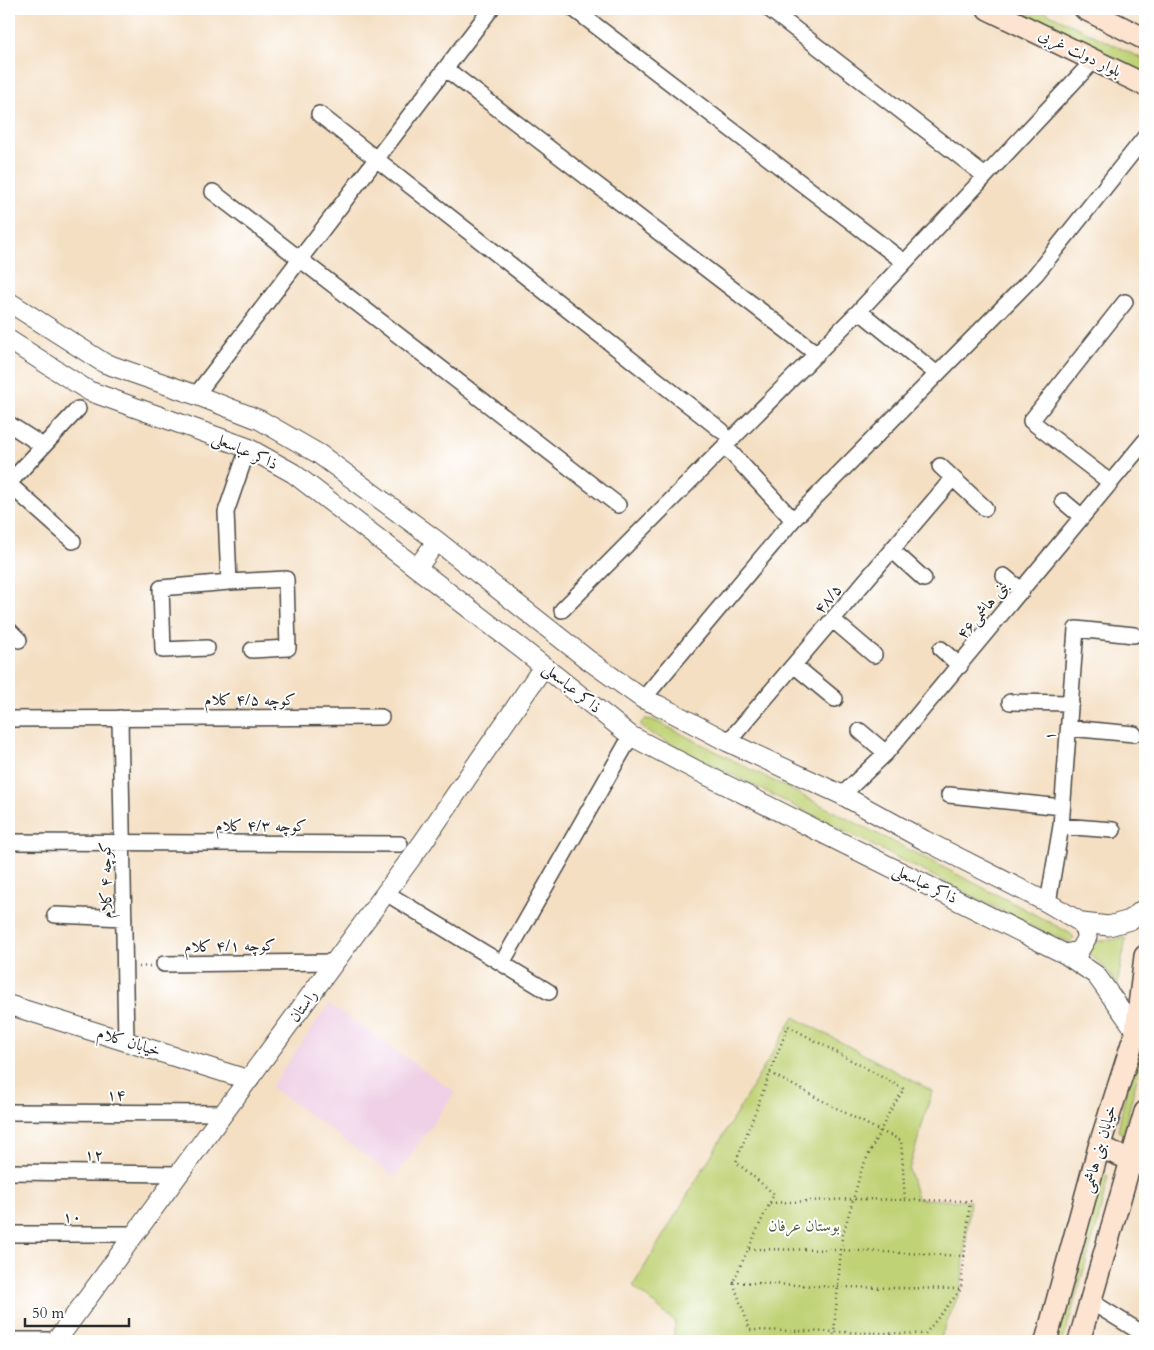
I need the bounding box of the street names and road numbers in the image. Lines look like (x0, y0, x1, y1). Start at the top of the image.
street label: بلوار دولت غربی (1035, 23, 1125, 83)
street label: ذاکر عباسعلی (209, 427, 281, 475)
street label: بنی هاشمی۴۶ (952, 576, 1014, 644)
street label: ۴۸/۵ (809, 579, 847, 619)
street label: ذاکر عباسعلی (538, 658, 606, 718)
street label: کوچه ۴/۵ کلام (204, 689, 296, 714)
street label: ۱ (1039, 730, 1061, 742)
street label: کوچه ۴/۳ کلام (215, 815, 307, 840)
street label: کوچه ۴ کلام (94, 841, 121, 919)
street label: ذاکر عباسعلی (889, 859, 961, 909)
street label: کوچه ۴/۱ کلام (184, 934, 276, 961)
street label: راستان (284, 985, 322, 1027)
street label: خیابان کلام (94, 1022, 163, 1065)
street label: ۱۴ (107, 1084, 125, 1106)
street label: خیابان بنی هاشمی (1076, 1103, 1122, 1195)
street label: ۱۲ (84, 1144, 104, 1166)
street label: ۱۰ (63, 1206, 81, 1228)

